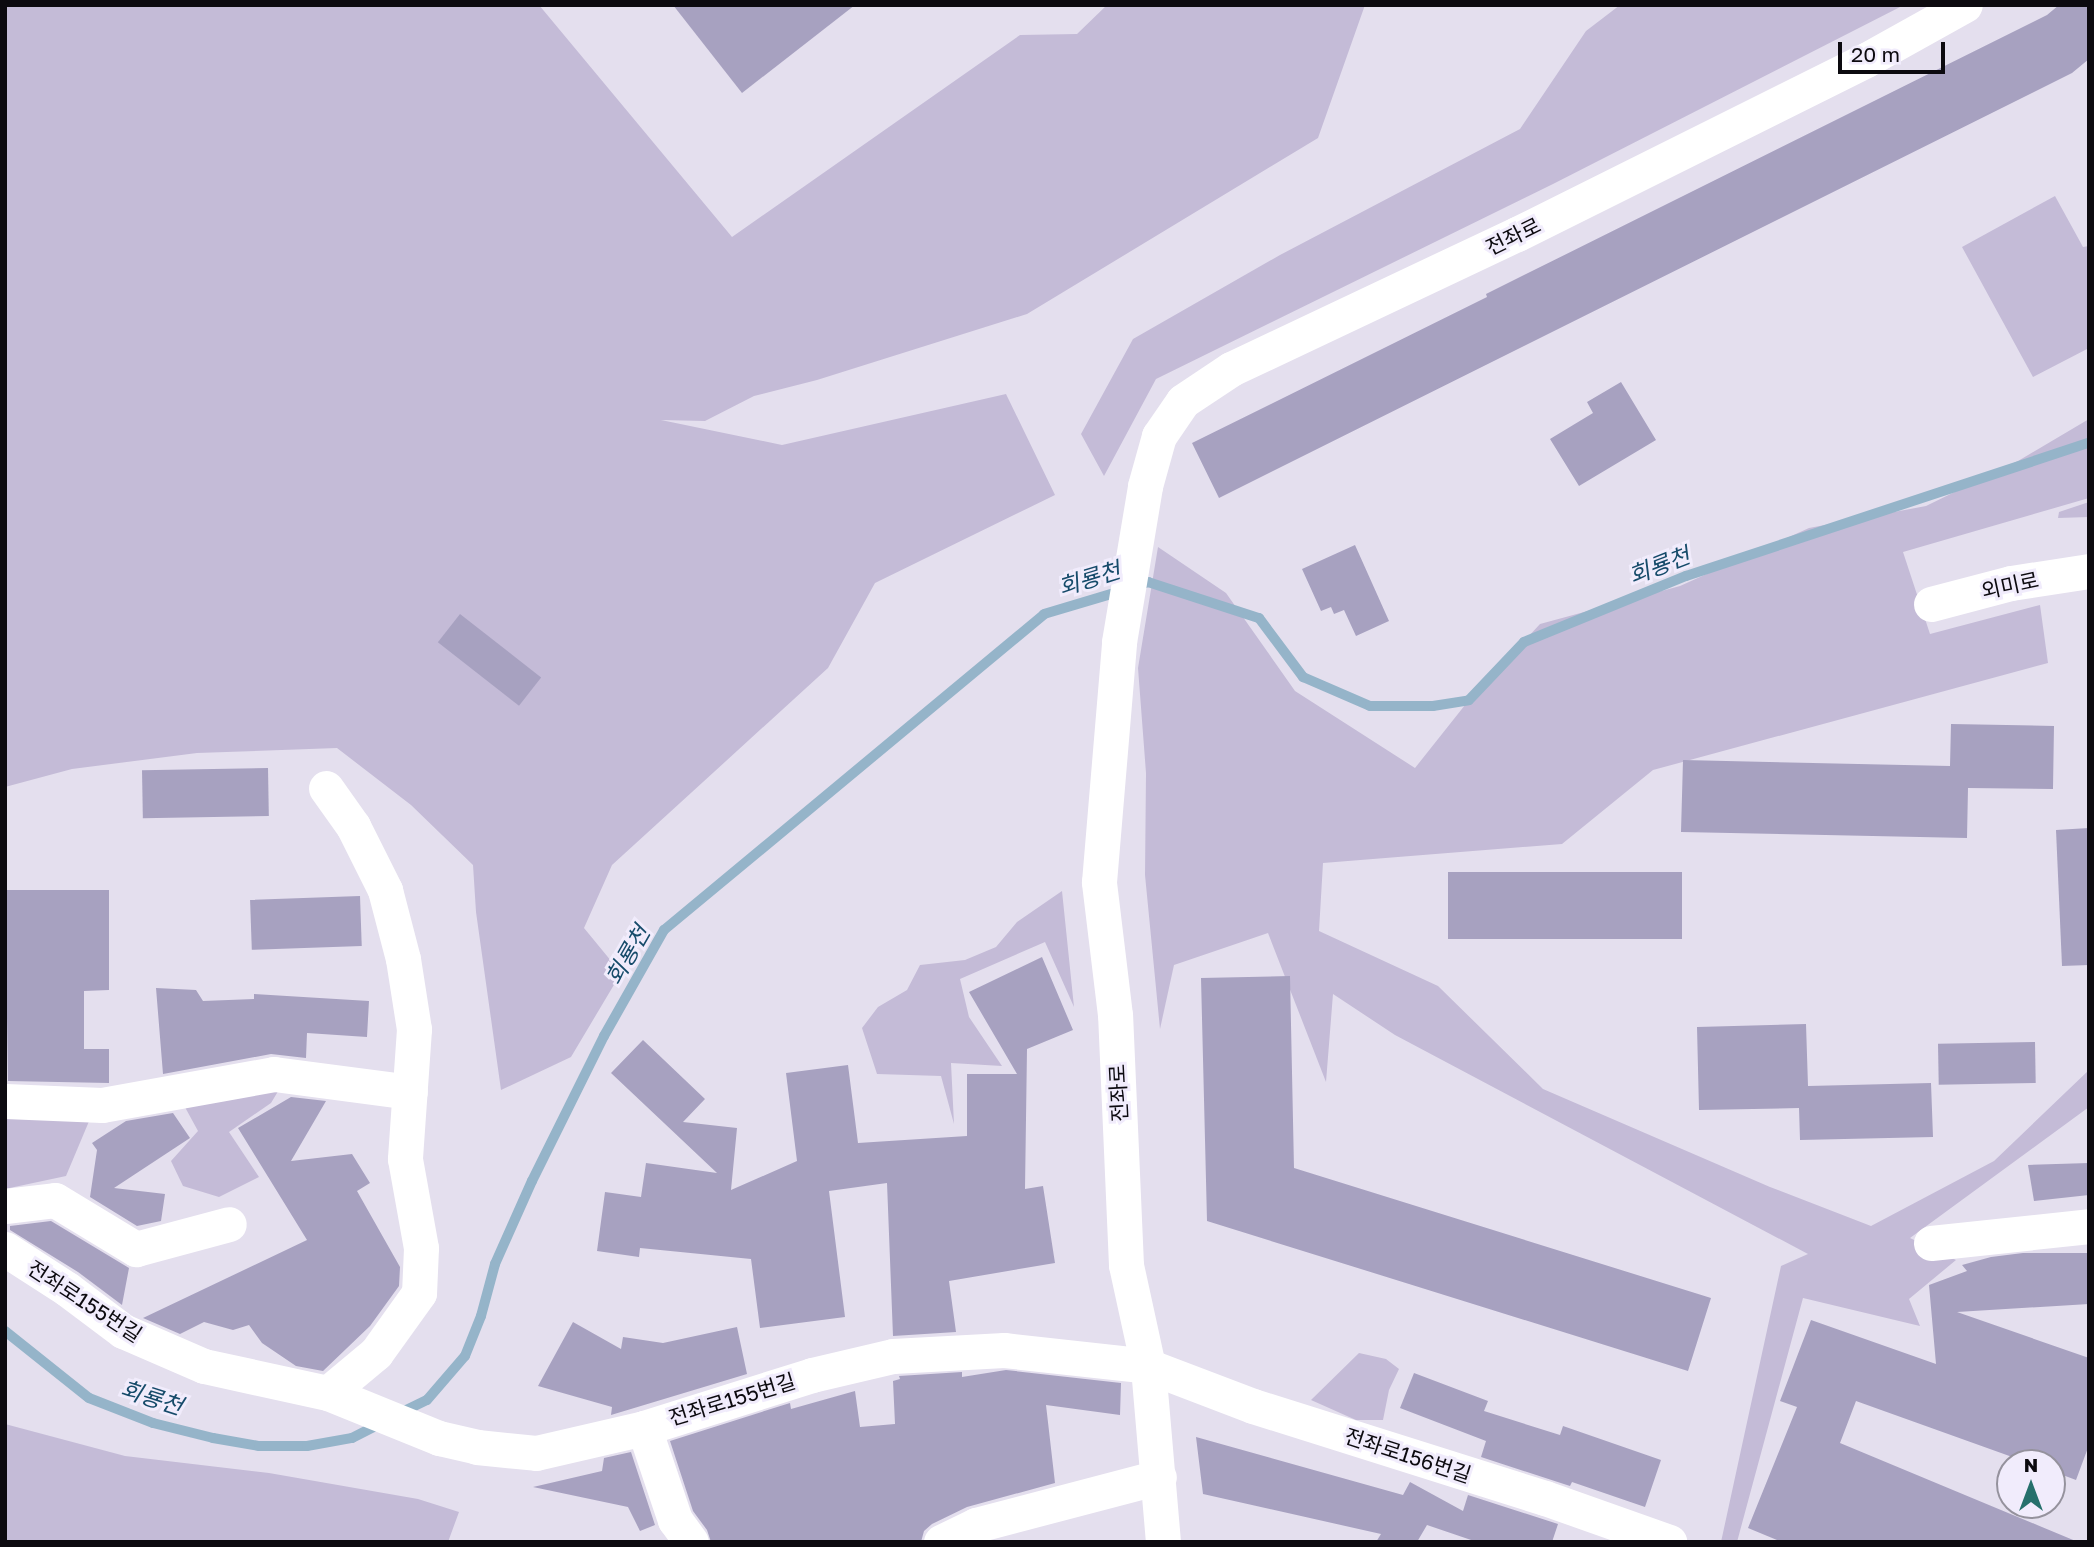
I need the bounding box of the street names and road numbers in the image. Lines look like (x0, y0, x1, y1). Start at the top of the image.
street label: 전좌로 (1481, 212, 1545, 260)
street label: 외미로 (1979, 567, 2041, 603)
street label: 전좌로 (1104, 1063, 1132, 1123)
street label: 전좌로155번길 (23, 1255, 147, 1347)
street label: 전좌로155번길 (666, 1368, 798, 1430)
street label: 전좌로156번길 (1341, 1423, 1475, 1487)

